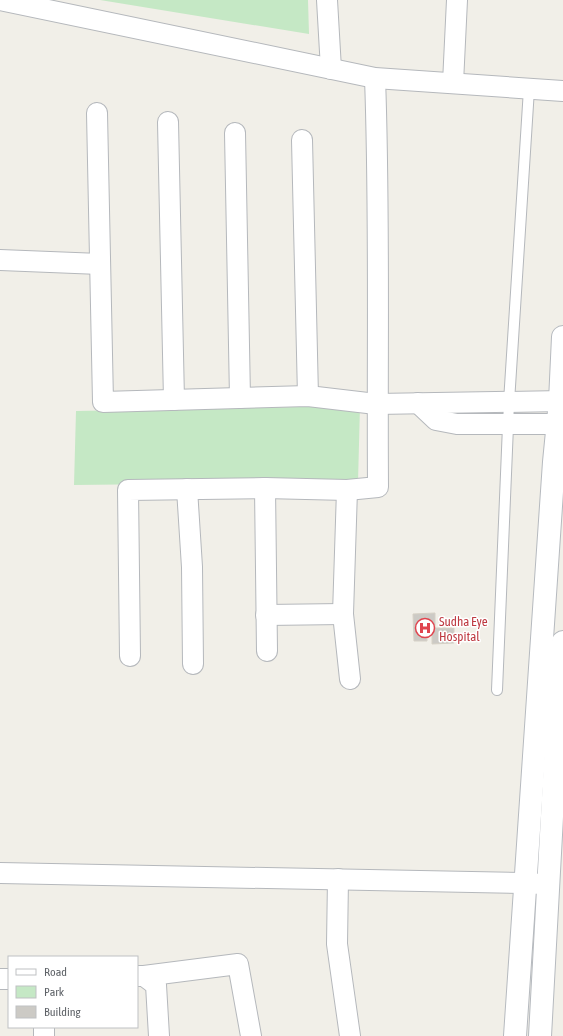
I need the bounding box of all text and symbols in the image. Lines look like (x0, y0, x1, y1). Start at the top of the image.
place label: Sudha Eye Hospital (439, 614, 488, 644)
hospital icon: Sudha Eye Hospital (414, 617, 436, 639)
legend (8, 956, 138, 1028)
text: Road (44, 965, 67, 979)
text: Park (44, 985, 65, 999)
text: Building (44, 1005, 82, 1019)

